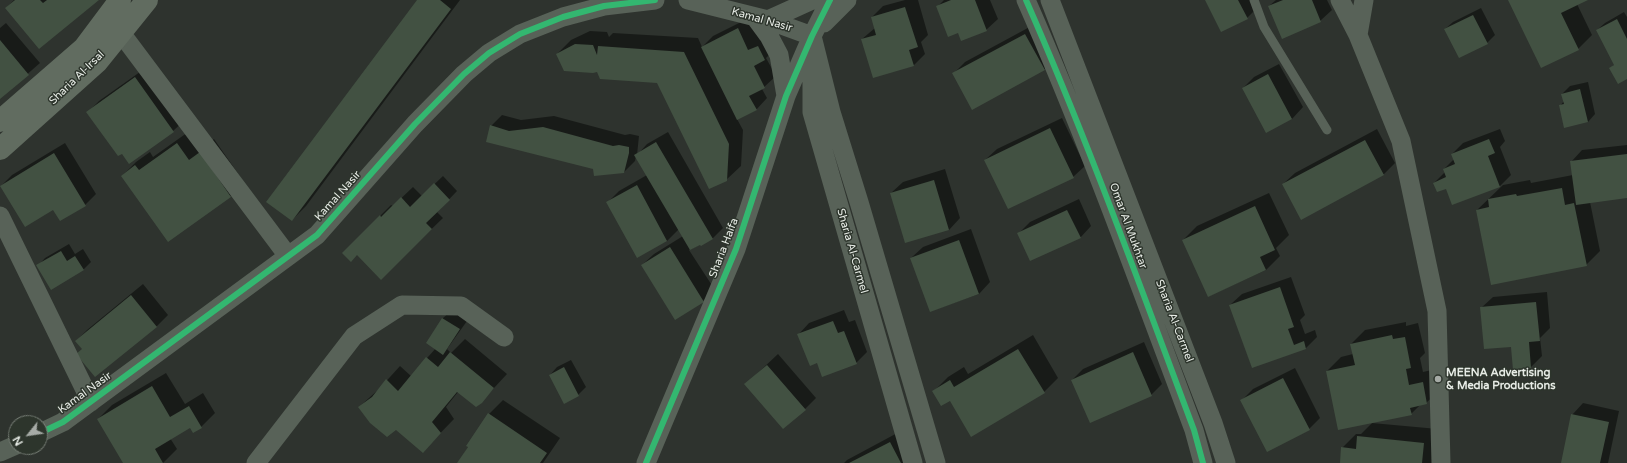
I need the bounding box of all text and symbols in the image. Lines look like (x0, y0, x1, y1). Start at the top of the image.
street label: Kamal Nasir (730, 5, 794, 35)
street label: Sharia Al-Irsal (47, 48, 107, 108)
street label: Kamal Nasir (312, 168, 364, 224)
street label: Omar Al Mukhtar (1106, 181, 1150, 271)
street label: Sharia Al-Carmel (834, 207, 870, 295)
street label: Sharia Haifa (707, 216, 741, 280)
street label: Sharia Al-Carmel (1152, 278, 1196, 364)
place label: MEENA Advertising & Media Productions (1446, 366, 1555, 392)
street label: Kamal Nasir (56, 369, 114, 417)
marker: MEENA Advertising & Media Productions (1433, 374, 1443, 384)
north arrow (8, 415, 48, 455)
text: N (10, 434, 26, 448)

